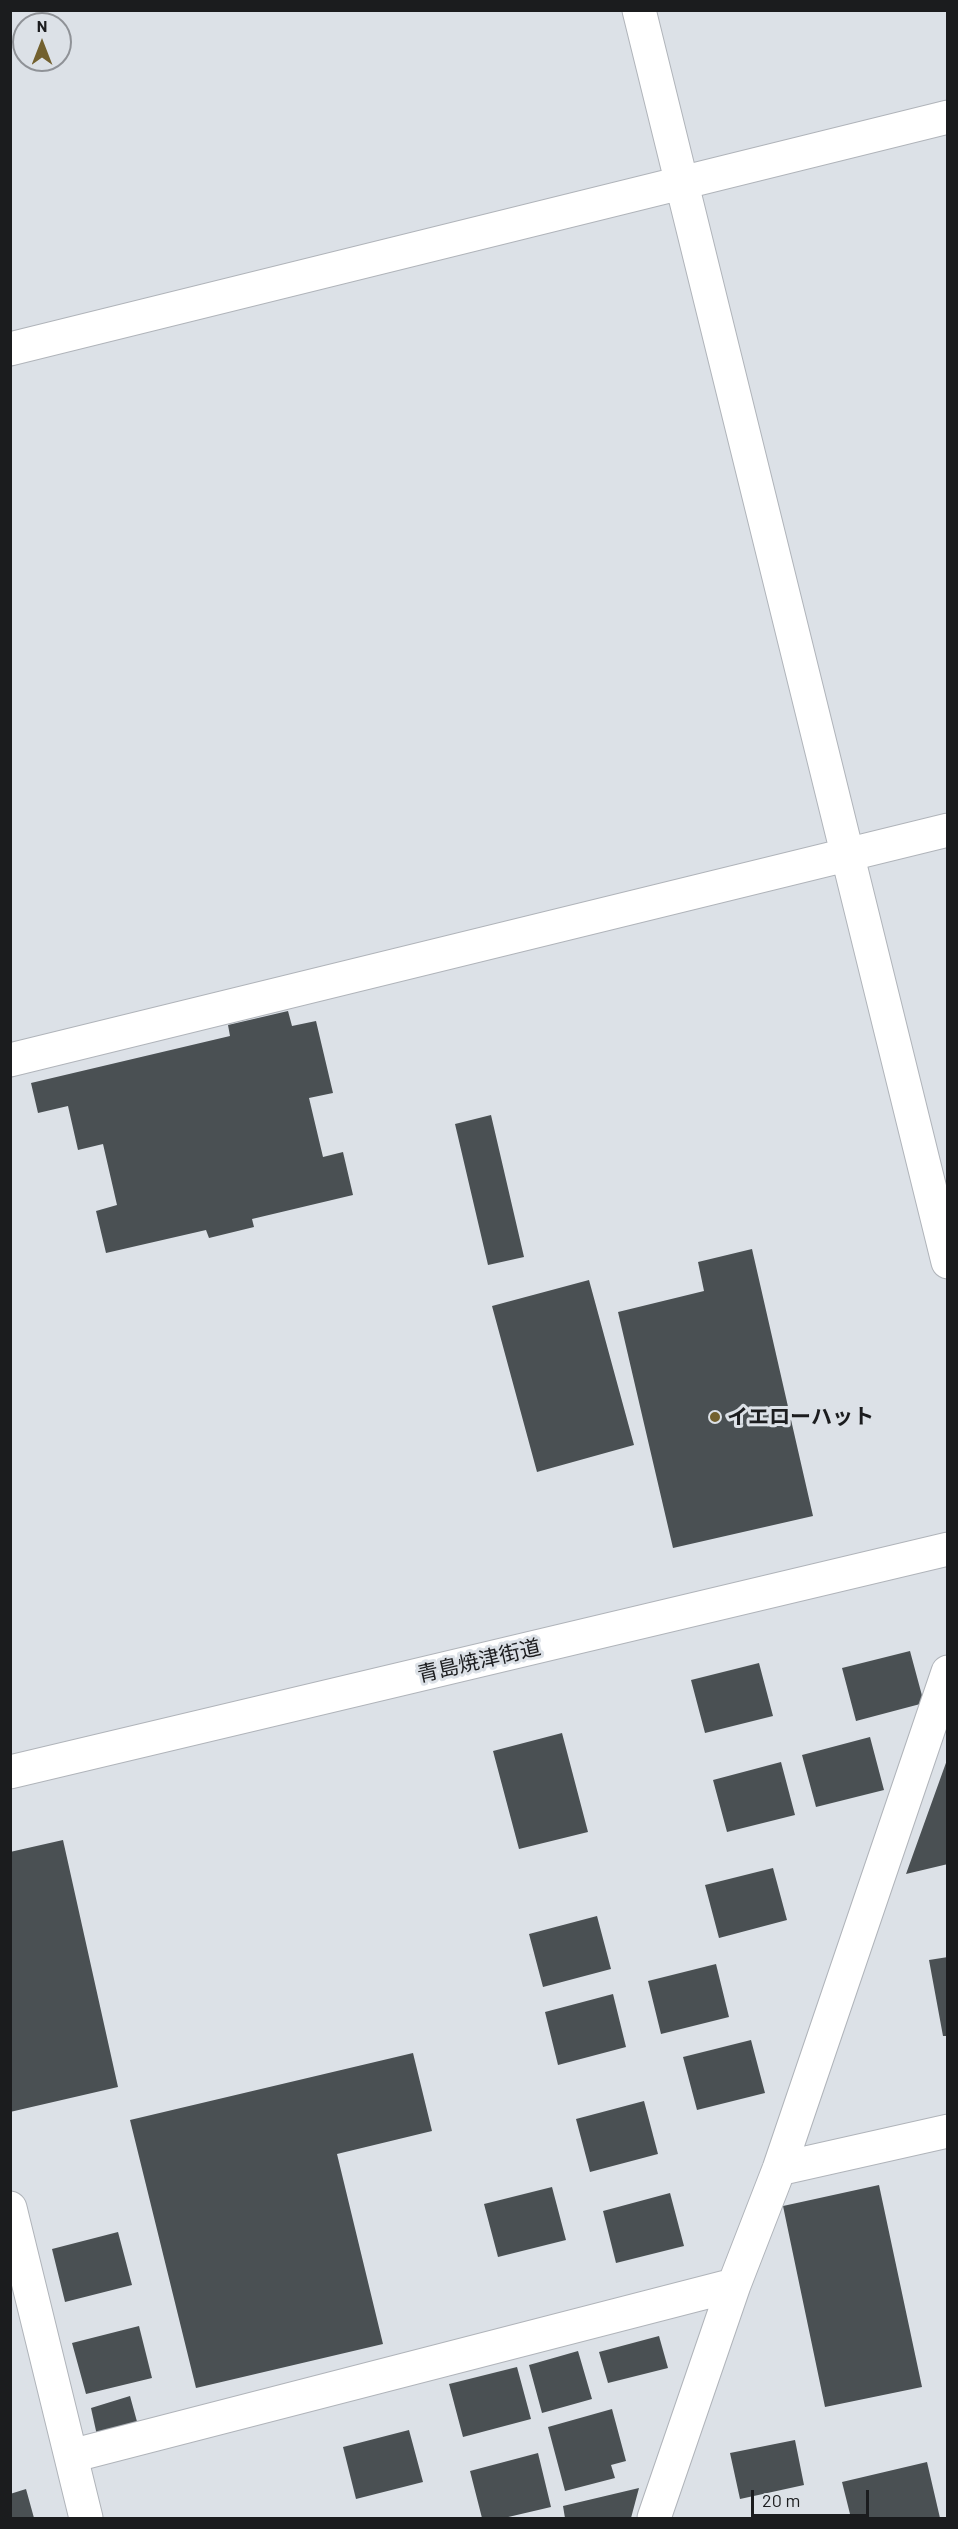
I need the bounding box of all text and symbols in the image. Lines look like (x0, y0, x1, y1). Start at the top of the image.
north arrow (12, 12, 72, 72)
text: N (37, 16, 47, 35)
place label: イエローハット (727, 1404, 874, 1430)
marker: イエローハット (708, 1410, 722, 1424)
street label: 青島焼津街道 (415, 1635, 543, 1687)
scale bar (754, 2478, 872, 2516)
text: 20 m (762, 2489, 800, 2511)

